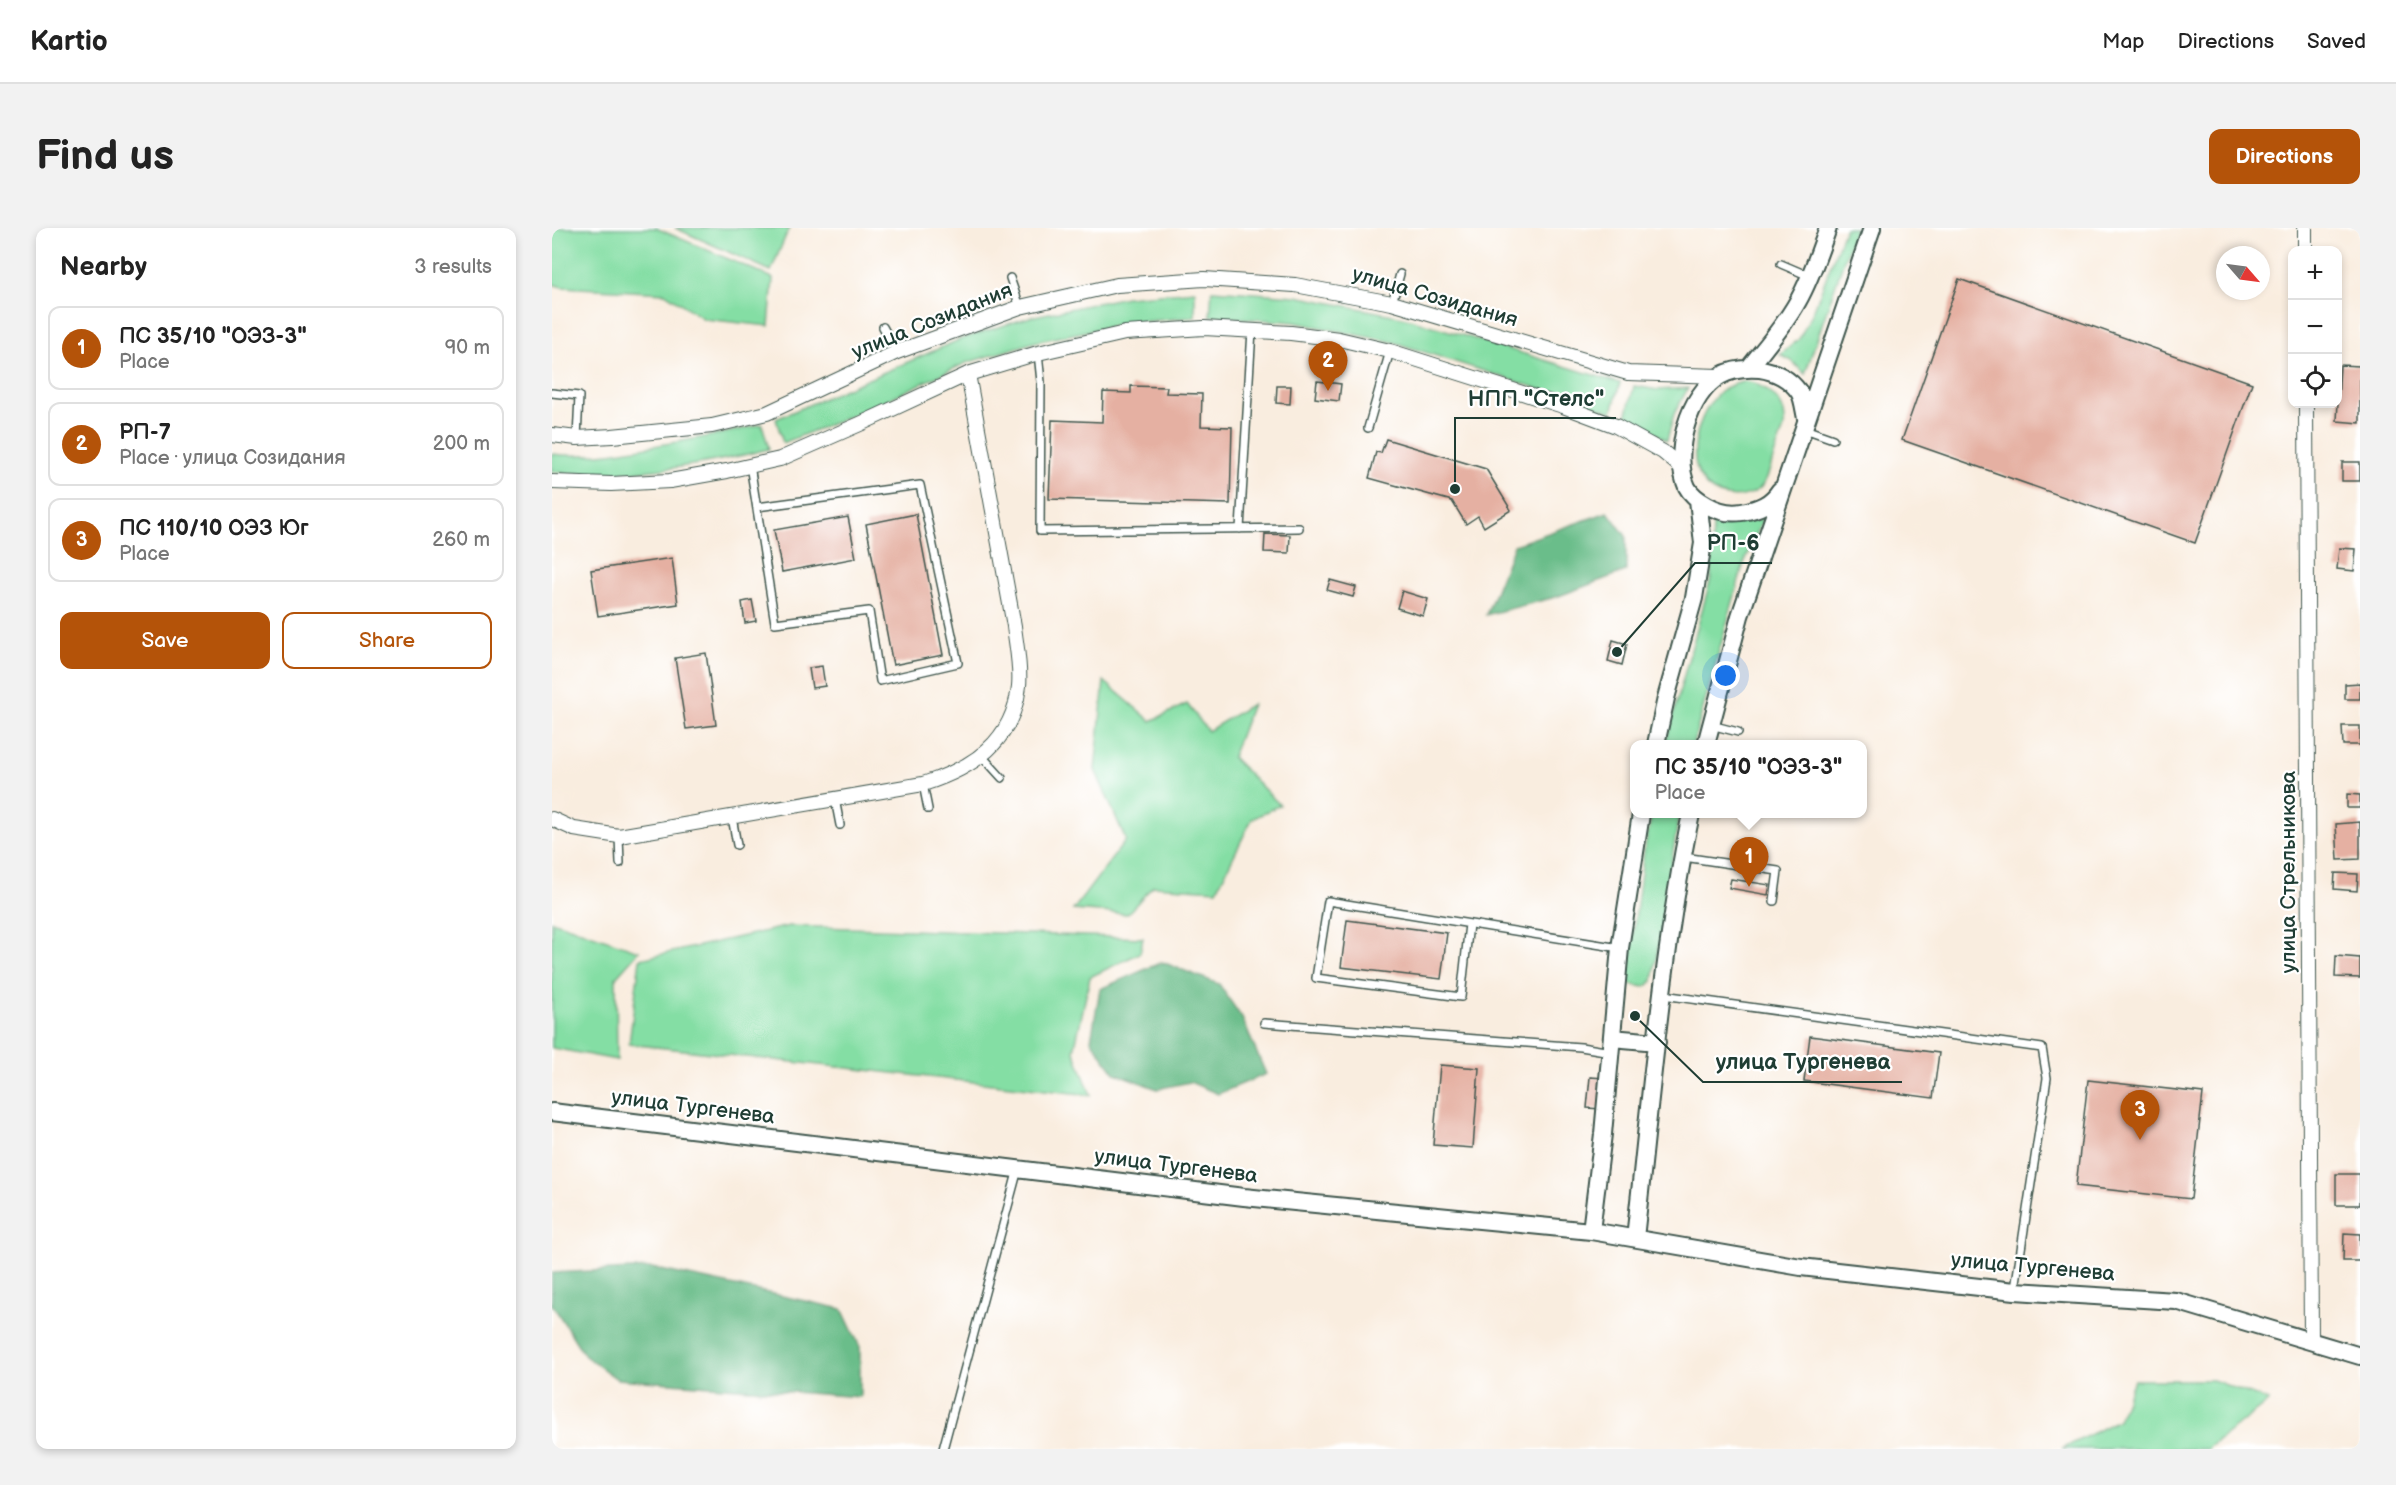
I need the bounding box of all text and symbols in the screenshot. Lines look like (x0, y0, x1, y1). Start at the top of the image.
text: Kartio (30, 25, 108, 58)
text: Map (2102, 29, 2145, 54)
text: Directions (2178, 29, 2274, 54)
text: Saved (2307, 29, 2366, 54)
button: Directions (2209, 129, 2360, 184)
text: Find us (36, 131, 174, 182)
north arrow (2216, 246, 2270, 300)
map controls (2288, 246, 2342, 408)
button: + (2288, 246, 2342, 300)
text: Nearby (60, 252, 147, 283)
text: 3 results (414, 255, 492, 279)
street label: улица Созидания (1349, 261, 1521, 333)
street label: улица Созидания (848, 277, 1016, 365)
button: − (2288, 300, 2342, 354)
text: ПС 35/10 "ОЭЗ-3" (119, 323, 307, 350)
text: 1 (77, 336, 86, 360)
text: 90 m (445, 336, 490, 360)
pin: 2 (1308, 342, 1348, 391)
text: Place (119, 350, 170, 374)
button: locate (2288, 354, 2342, 408)
callout: НПП "Стелс" (1455, 378, 1616, 418)
text: НПП "Стелс" (1468, 386, 1604, 413)
text: РП-7 (119, 419, 171, 446)
text: 2 (76, 432, 87, 456)
text: 200 m (433, 432, 490, 456)
text: Place · улица Созидания (119, 446, 346, 470)
text: ПС 110/10 ОЭЗ Юг (119, 515, 309, 542)
callout: РП-6 (1695, 523, 1772, 563)
text: 3 (76, 528, 87, 552)
text: 260 m (432, 528, 490, 552)
text: РП-6 (1706, 530, 1760, 557)
text: Place (119, 542, 170, 566)
button: Save (60, 612, 270, 669)
button: Share (282, 612, 492, 669)
your location (1711, 661, 1740, 690)
popup (1630, 740, 1867, 818)
text: ПС 35/10 "ОЭЗ-3" (1655, 754, 1842, 781)
street label: улица Стрельникова (2276, 770, 2301, 973)
text: Place (1655, 781, 1705, 805)
pin: 1 (1730, 838, 1768, 887)
callout: улица Тургенева (1703, 1042, 1902, 1082)
text: улица Тургенева (1716, 1049, 1891, 1076)
street label: улица Тургенева (610, 1085, 777, 1129)
pin: 3 (2120, 1090, 2160, 1140)
street label: улица Тургенева (1093, 1144, 1260, 1188)
street label: улица Тургенева (1950, 1247, 2117, 1287)

